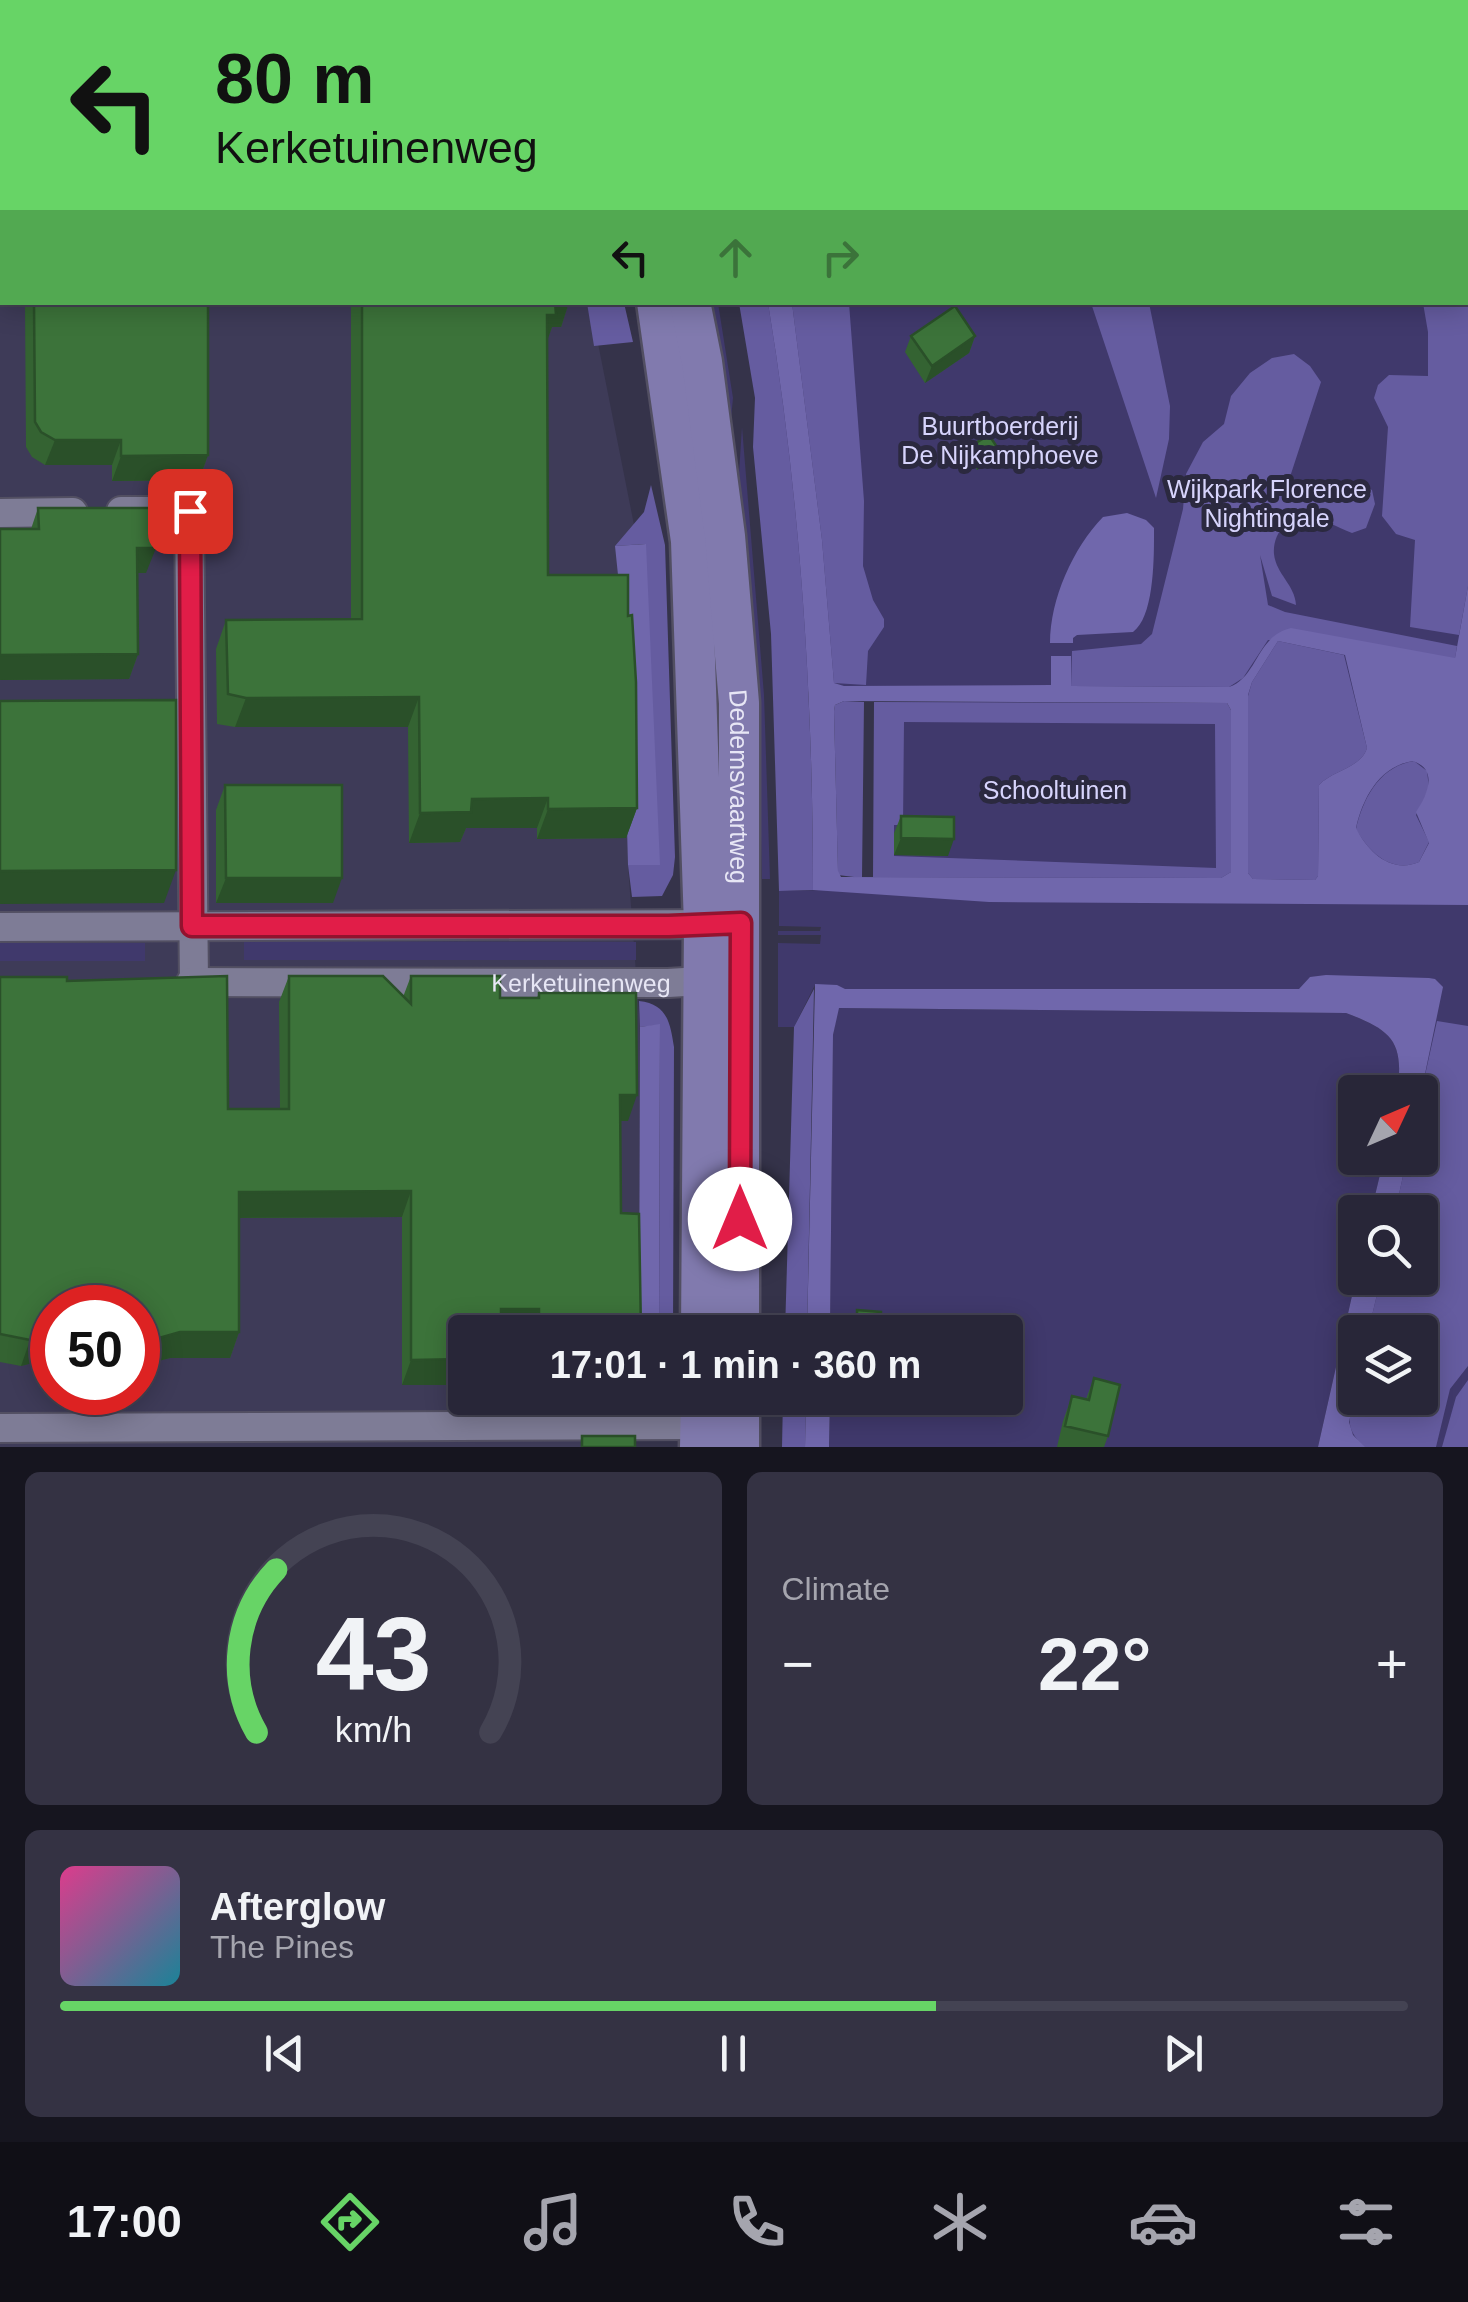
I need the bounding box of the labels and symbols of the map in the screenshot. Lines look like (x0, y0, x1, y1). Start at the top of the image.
park label: Buurtboerderij De Nijkamphoeve (901, 412, 1099, 469)
pin (148, 469, 233, 554)
park label: Wijkpark Florence Nightingale (1167, 475, 1367, 532)
street label: Dedemsvaartweg (724, 688, 753, 884)
park label: Schooltuinen (983, 776, 1127, 804)
street label: Kerketuinenweg (491, 969, 671, 997)
north arrow (1338, 1075, 1438, 1175)
position arrow (688, 1167, 792, 1271)
speed limit sign: 50 (30, 1285, 160, 1415)

